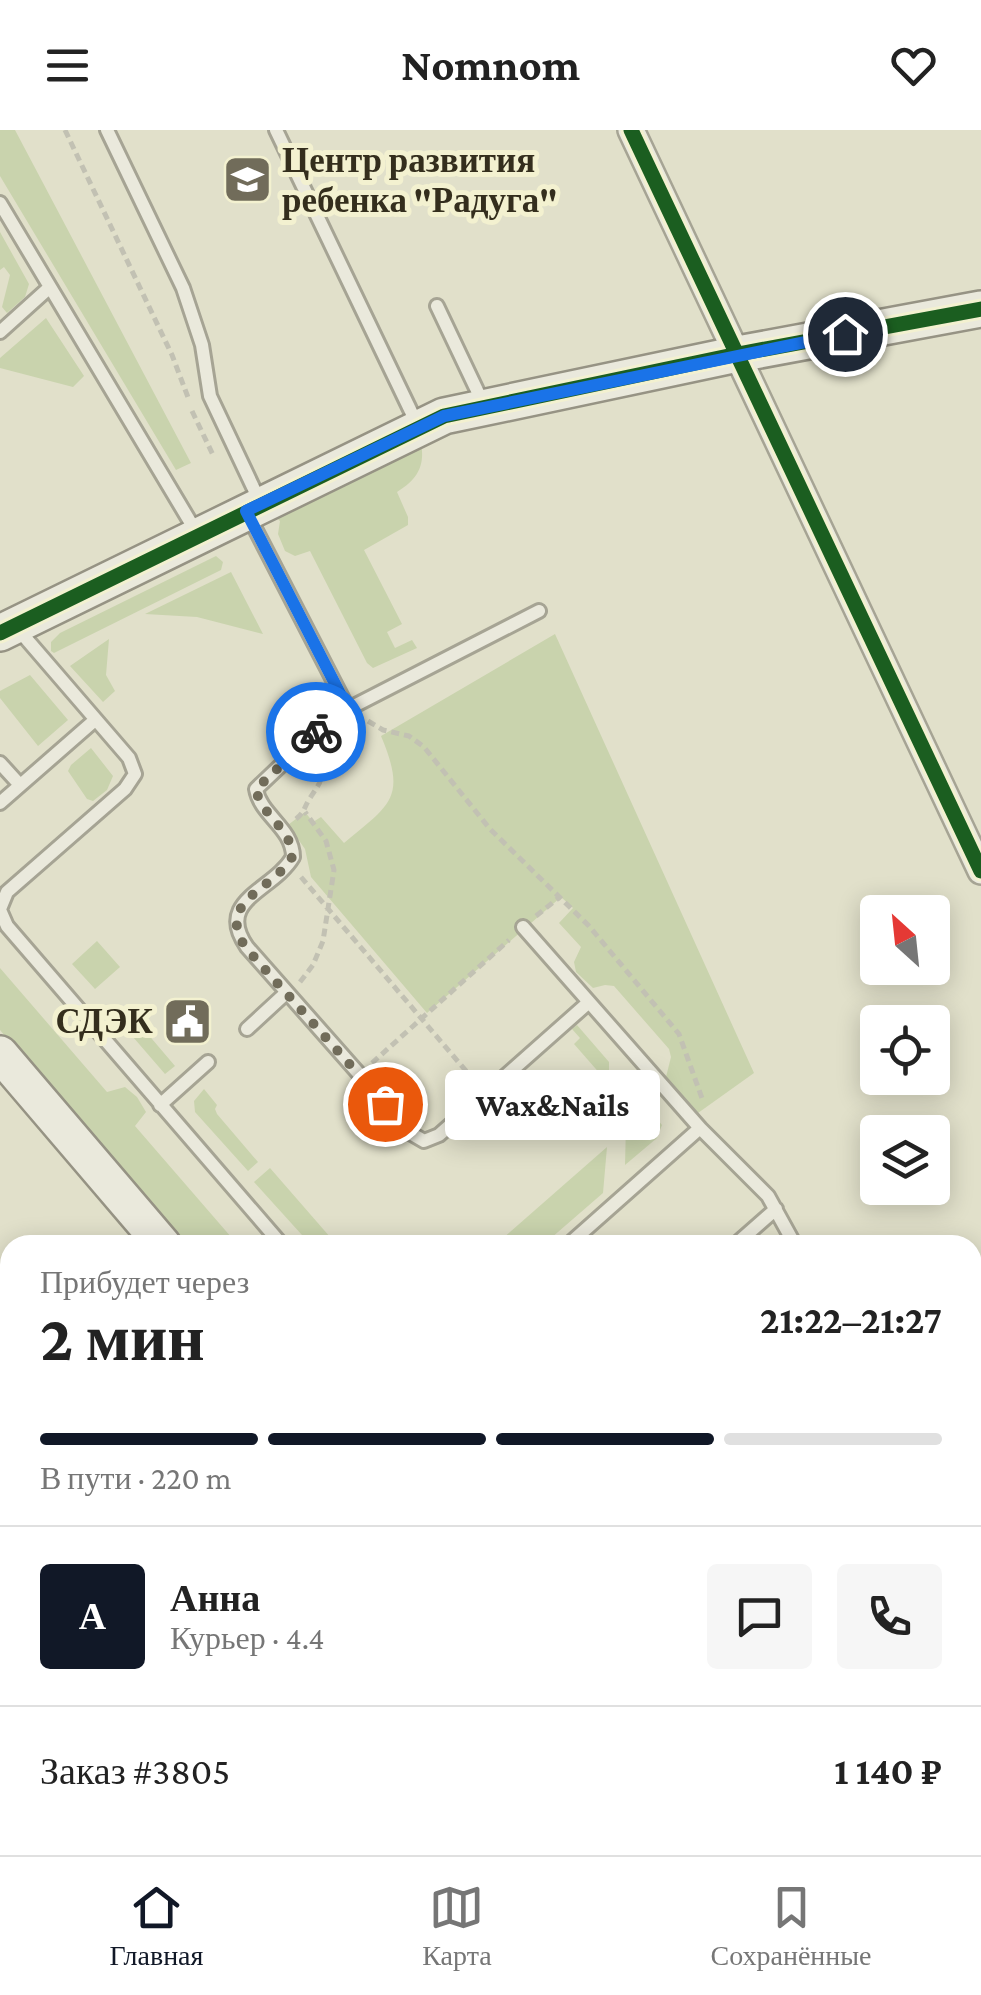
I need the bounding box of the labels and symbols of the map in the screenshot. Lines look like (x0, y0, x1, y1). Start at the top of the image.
place label: Центр развития ребенка "Радуга" (282, 141, 557, 220)
school or university icon: Центр развития ребенка "Радуга" (221, 154, 273, 206)
pin (803, 292, 888, 377)
courier (266, 682, 366, 782)
north arrow (860, 895, 950, 985)
public building icon: СДЭК (162, 995, 214, 1047)
place label: СДЭК (55, 1002, 154, 1041)
pin (343, 1062, 428, 1147)
callout: Wax&Nails (445, 1069, 660, 1139)

